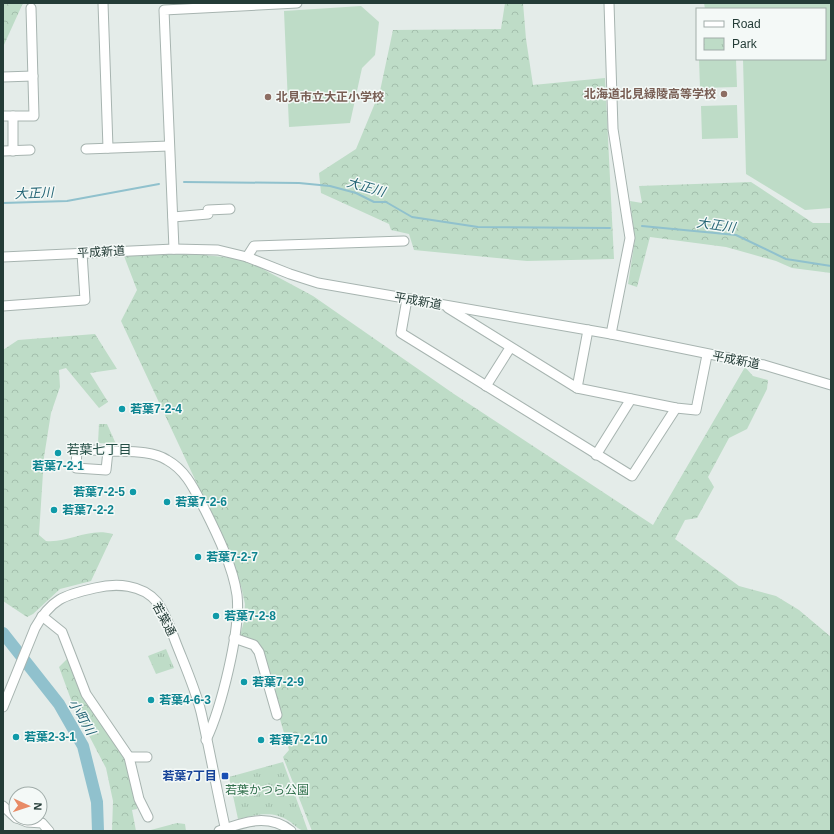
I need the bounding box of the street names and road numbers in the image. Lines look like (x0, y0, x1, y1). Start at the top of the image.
street label: 平成新道 (77, 244, 125, 260)
street label: 平成新道 (393, 290, 443, 312)
street label: 平成新道 (711, 349, 761, 371)
street label: 若葉通 (149, 600, 179, 638)

